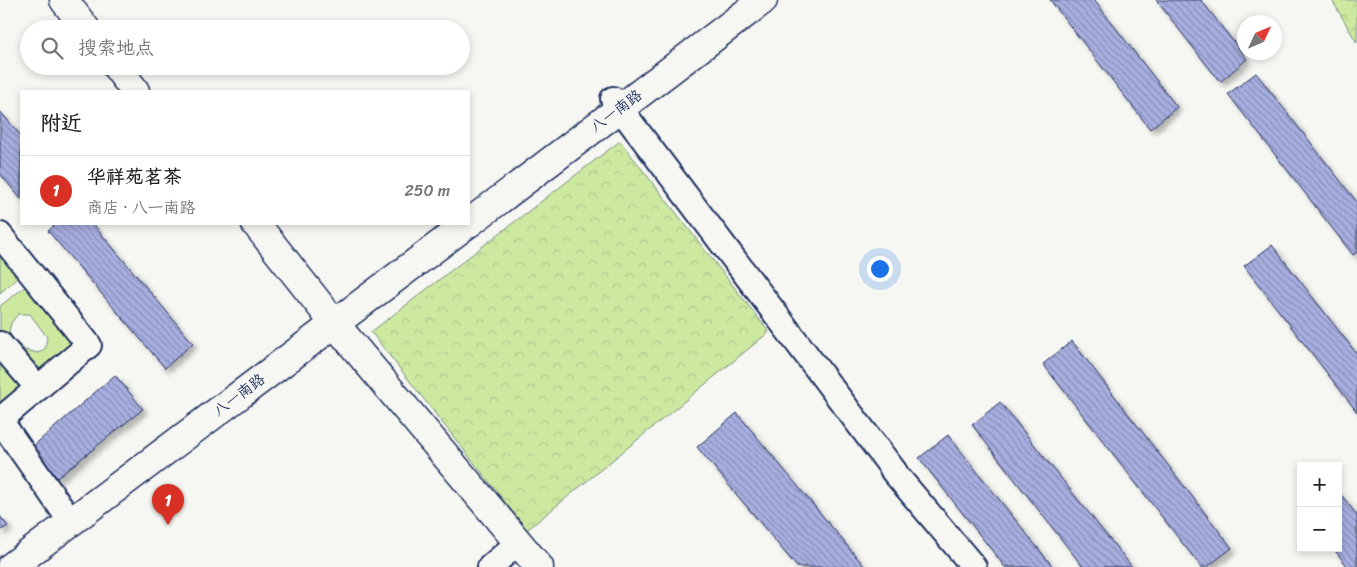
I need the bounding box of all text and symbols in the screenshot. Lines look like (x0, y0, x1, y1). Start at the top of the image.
north arrow (1237, 15, 1282, 60)
search box (20, 20, 470, 75)
text: 搜索地点 (78, 31, 154, 64)
icon: search (38, 34, 66, 62)
street label: 八一南路 (584, 83, 648, 139)
text: 附近 (40, 104, 82, 142)
text: 华祥苑茗茶 (87, 160, 182, 193)
text: 1 (53, 176, 59, 205)
text: 250 m (404, 176, 450, 205)
text: 商店 · 八一南路 (87, 193, 196, 222)
your location (867, 256, 893, 282)
street label: 八一南路 (207, 367, 271, 423)
map controls (1297, 462, 1342, 552)
button: + (1297, 462, 1342, 507)
pin: 1 (152, 484, 184, 525)
button: − (1297, 507, 1342, 552)

